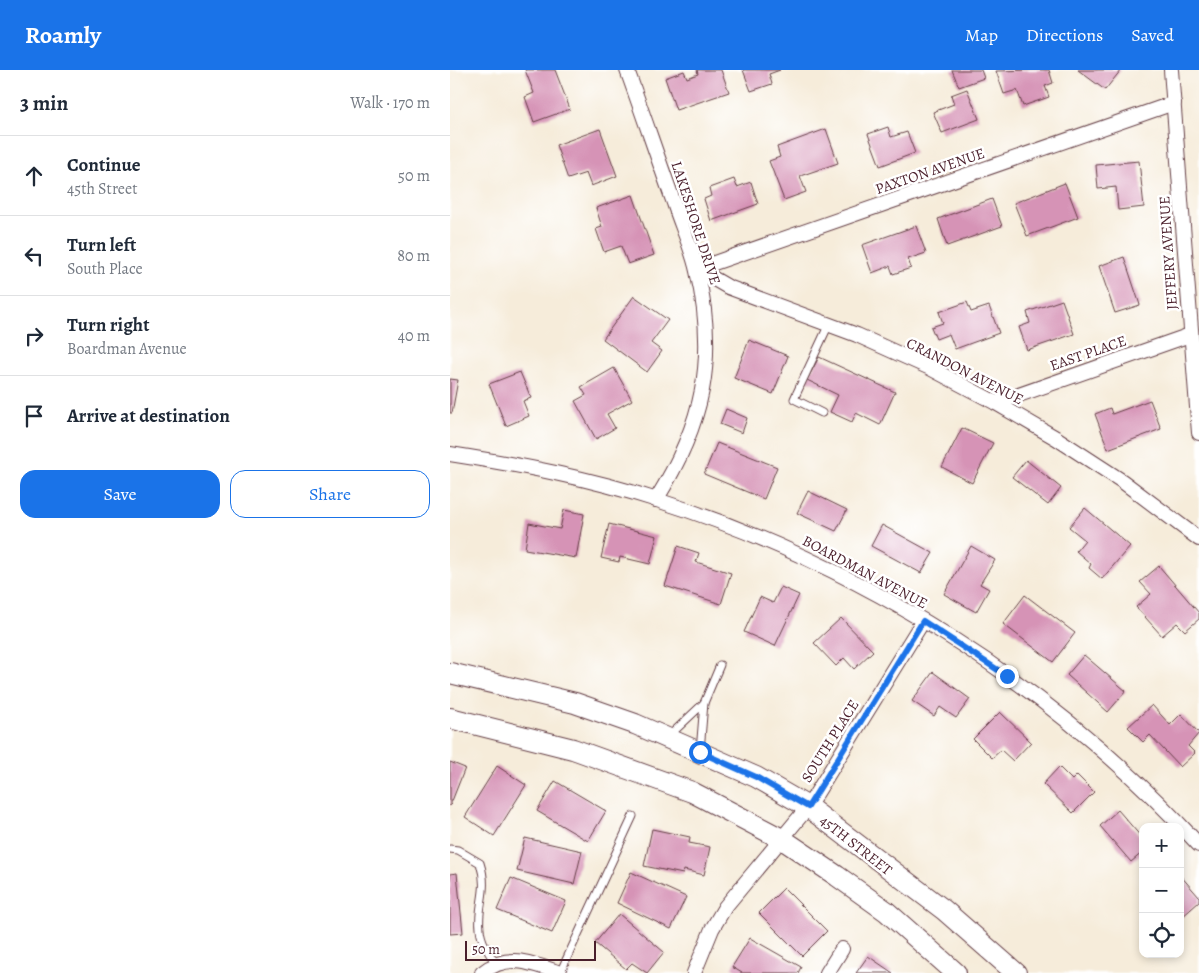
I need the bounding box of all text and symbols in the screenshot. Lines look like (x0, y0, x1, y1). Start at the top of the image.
text: Roamly (25, 19, 101, 51)
text: Map (965, 23, 998, 47)
text: Directions (1026, 23, 1103, 47)
text: Saved (1131, 23, 1174, 47)
text: 3 min (20, 89, 68, 117)
text: Walk · 170 m (350, 92, 430, 114)
street label: PAXTON AVENUE (873, 143, 987, 199)
text: Continue (67, 152, 141, 178)
street label: LAKESHORE DRIVE (667, 159, 725, 287)
icon: ahead (20, 162, 48, 190)
text: 50 m (398, 165, 430, 187)
text: 45th Street (67, 178, 137, 200)
street label: JEFFERY AVENUE (1154, 195, 1182, 311)
text: Turn left (67, 232, 136, 258)
icon: left (20, 242, 48, 270)
text: 80 m (397, 245, 430, 267)
text: South Place (67, 258, 143, 280)
text: Turn right (67, 312, 149, 338)
icon: right (20, 322, 48, 350)
text: 40 m (398, 325, 430, 347)
street label: EAST PLACE (1047, 331, 1129, 375)
street label: CRANDON AVENUE (903, 333, 1027, 409)
text: Boardman Avenue (67, 338, 187, 360)
icon: arrive (20, 402, 48, 430)
text: Arrive at destination (67, 403, 230, 429)
button: Save (20, 470, 220, 518)
button: Share (230, 470, 430, 518)
street label: BOARDMAN AVENUE (799, 531, 931, 613)
route end (996, 665, 1019, 688)
street label: SOUTH PLACE (797, 696, 863, 786)
route start (689, 741, 712, 764)
street label: 45TH STREET (816, 810, 897, 880)
map controls (1139, 823, 1184, 958)
button: + (1139, 823, 1184, 868)
button: − (1139, 868, 1184, 913)
button: locate (1139, 913, 1184, 958)
scale bar (465, 938, 596, 961)
text: 50 m (472, 940, 500, 959)

